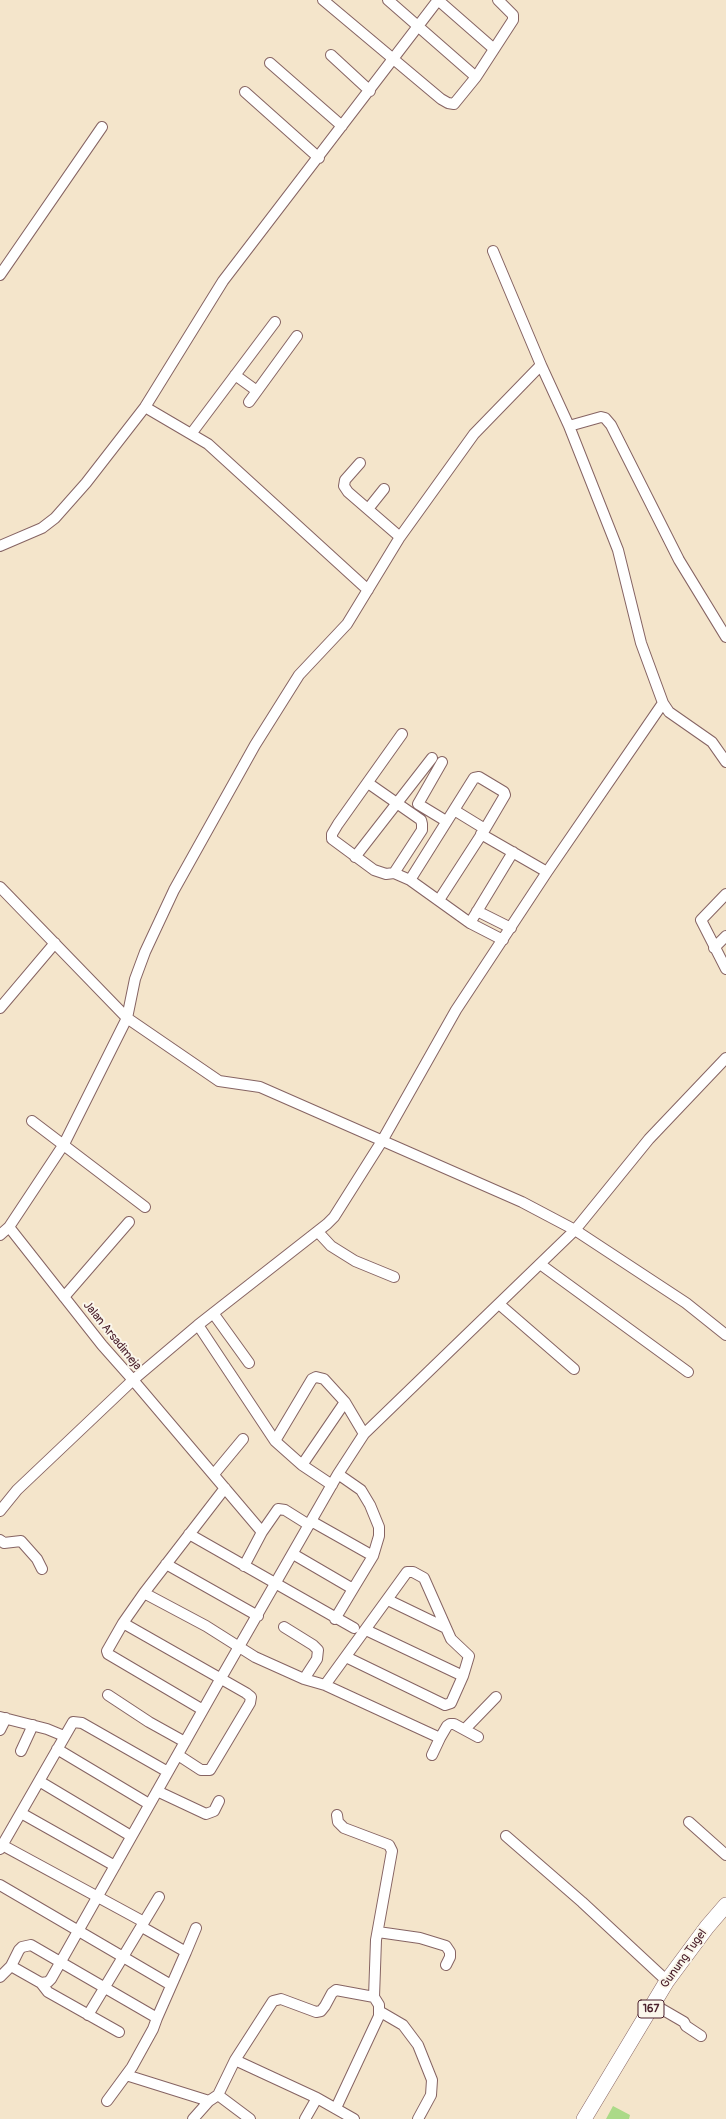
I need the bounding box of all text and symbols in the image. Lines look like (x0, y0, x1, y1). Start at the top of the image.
street label: Jalan Arsadimeja (80, 1299, 144, 1373)
street label: Gunung Tugel (658, 1927, 710, 1991)
road number: 167 (638, 2000, 664, 2018)

